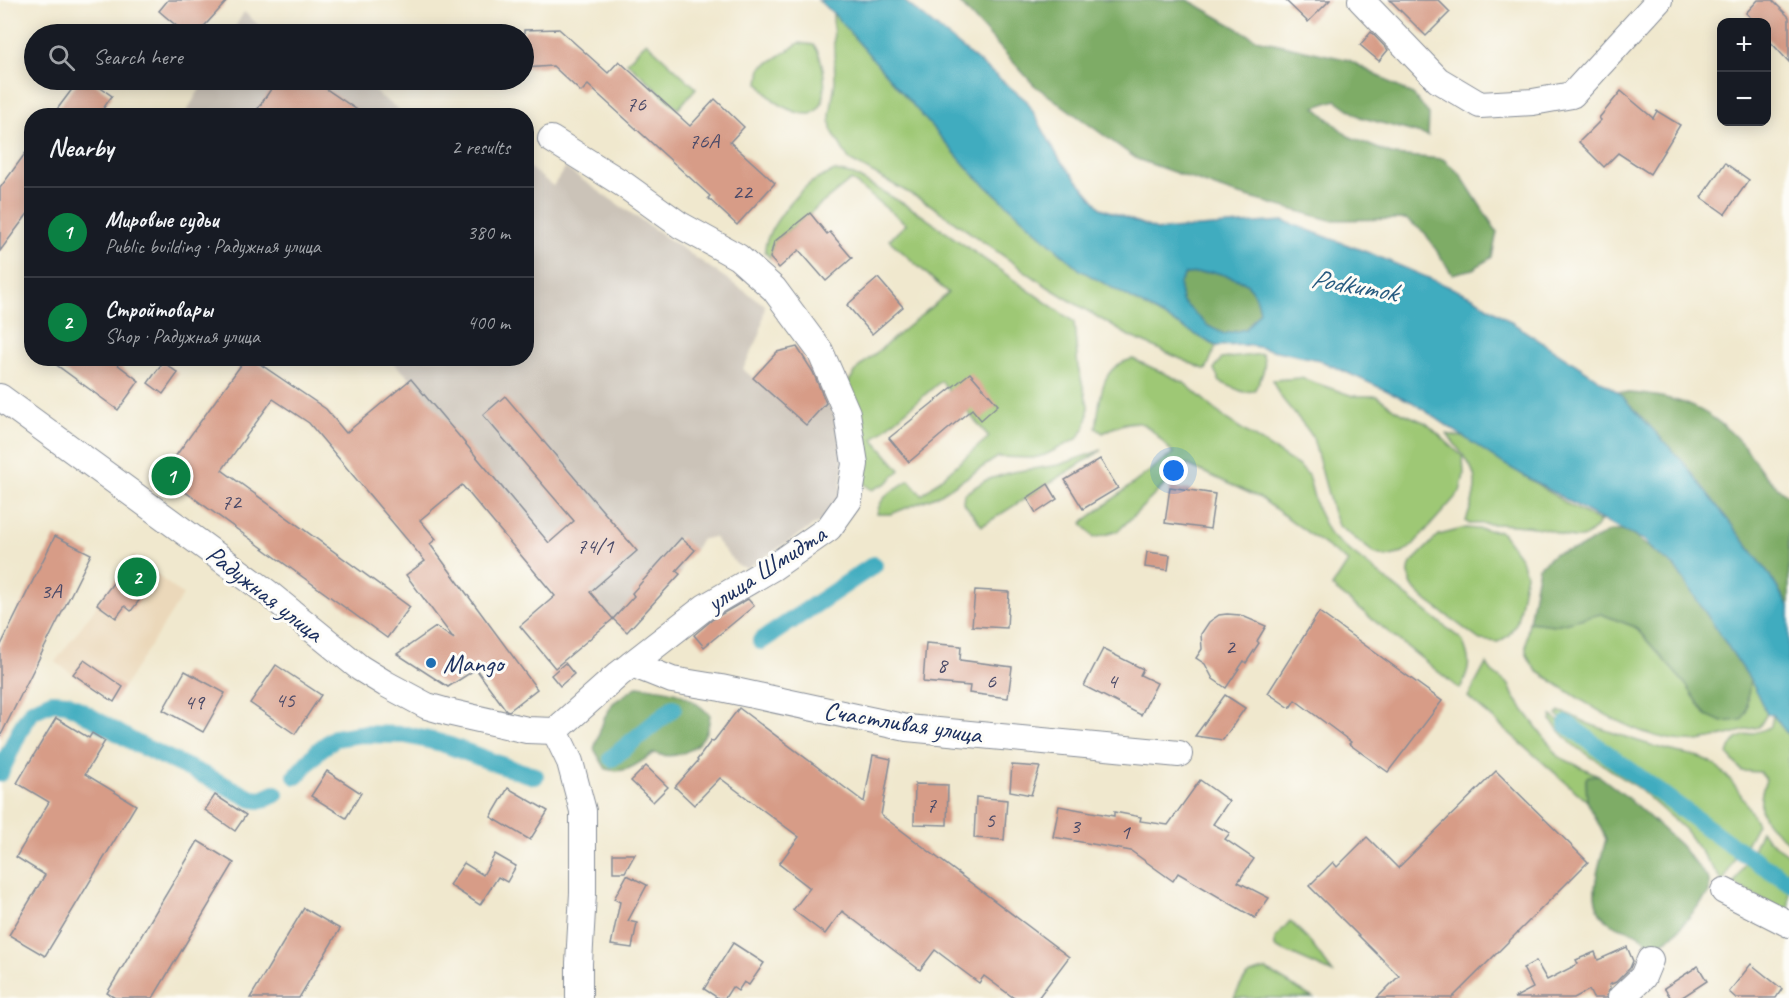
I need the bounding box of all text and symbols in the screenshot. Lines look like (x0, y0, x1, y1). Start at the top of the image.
map controls (1717, 18, 1771, 126)
button: + (1717, 18, 1771, 72)
search box (24, 24, 534, 90)
icon: search (45, 41, 78, 74)
text: Search here (93, 43, 183, 71)
button: − (1717, 72, 1771, 126)
house number: 76 (626, 90, 647, 118)
house number: 76А (689, 127, 720, 155)
text: Nearby (48, 131, 113, 164)
text: 2 results (451, 135, 510, 160)
house number: 22 (732, 178, 754, 206)
text: Мировые судьи (105, 206, 219, 234)
text: 1 (63, 220, 72, 245)
text: 380 m (467, 220, 510, 245)
text: Public building · Радужная улица (105, 234, 321, 259)
water label: Podkumok (1309, 261, 1404, 310)
text: Стройтовары (105, 296, 213, 324)
text: 2 (63, 310, 72, 335)
text: 400 m (467, 310, 510, 335)
text: Shop · Радужная улица (105, 324, 260, 349)
pin: 1 (152, 454, 190, 498)
your location (1159, 456, 1188, 485)
house number: 72 (221, 488, 243, 516)
street label: улица Шмидта (699, 517, 833, 620)
house number: 74/1 (577, 532, 615, 560)
street label: Радужная улица (200, 537, 331, 650)
pin: 2 (118, 554, 156, 600)
house number: 3А (41, 577, 62, 605)
house number: 2 (1225, 633, 1237, 661)
place label: Mango (443, 647, 506, 680)
house number: 8 (937, 651, 949, 679)
marker: Mango (424, 656, 438, 670)
house number: 6 (986, 667, 997, 695)
house number: 4 (1107, 667, 1119, 695)
house number: 45 (275, 686, 296, 714)
house number: 49 (184, 688, 206, 716)
street label: Счастливая улица (822, 694, 986, 752)
house number: 7 (926, 791, 937, 819)
house number: 5 (985, 806, 996, 834)
house number: 3 (1070, 812, 1082, 840)
house number: 1 (1120, 818, 1131, 846)

